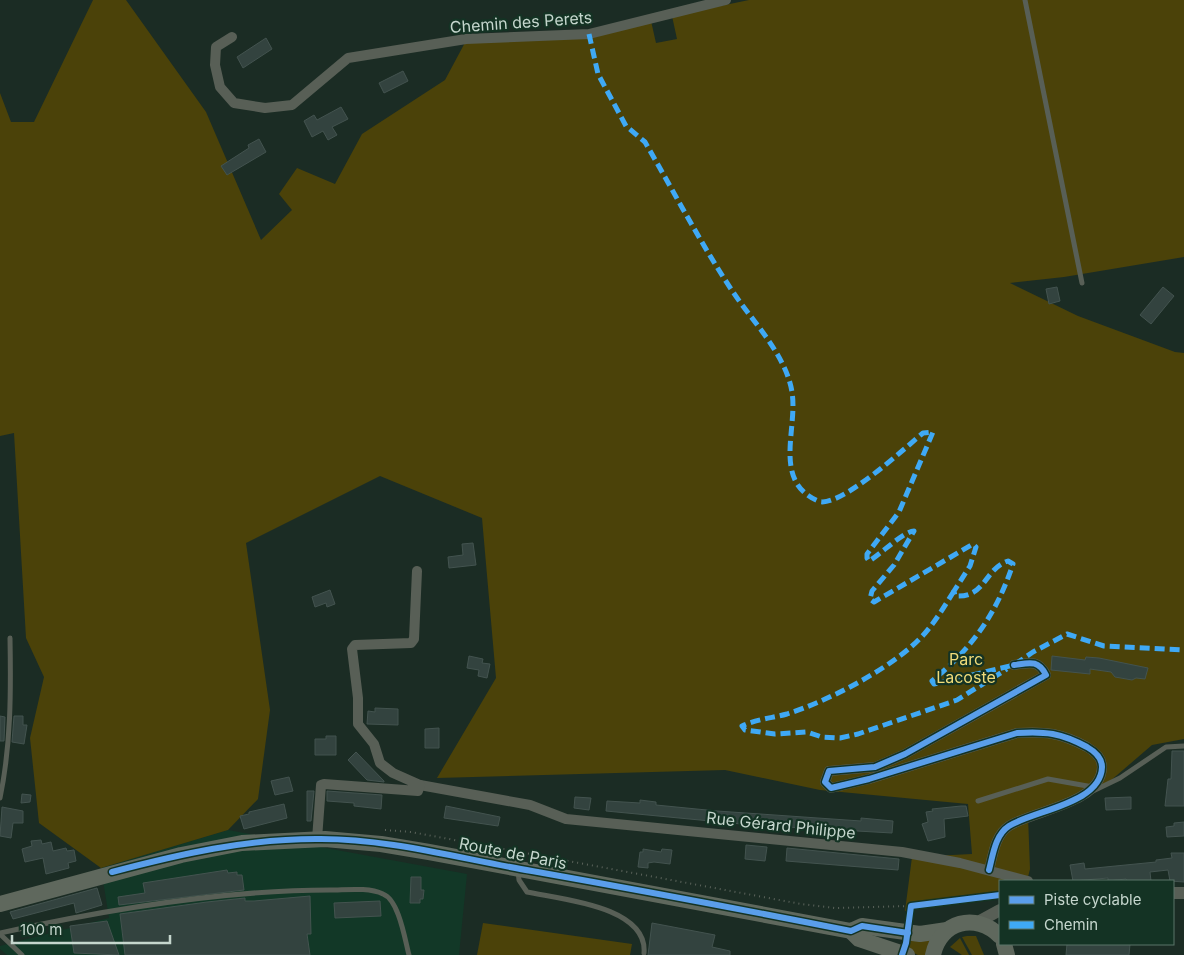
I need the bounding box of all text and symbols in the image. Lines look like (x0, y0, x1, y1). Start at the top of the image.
street label: Chemin des Perets (449, 7, 593, 37)
park label: Parc Lacoste (936, 649, 996, 687)
street label: Rue Gérard Philippe (705, 807, 857, 843)
street label: Route de Paris (457, 833, 569, 873)
legend (999, 880, 1174, 945)
text: Piste cyclable (1044, 890, 1141, 909)
scale bar (12, 912, 170, 944)
text: Chemin (1044, 915, 1098, 934)
text: 100 m (20, 920, 62, 939)

